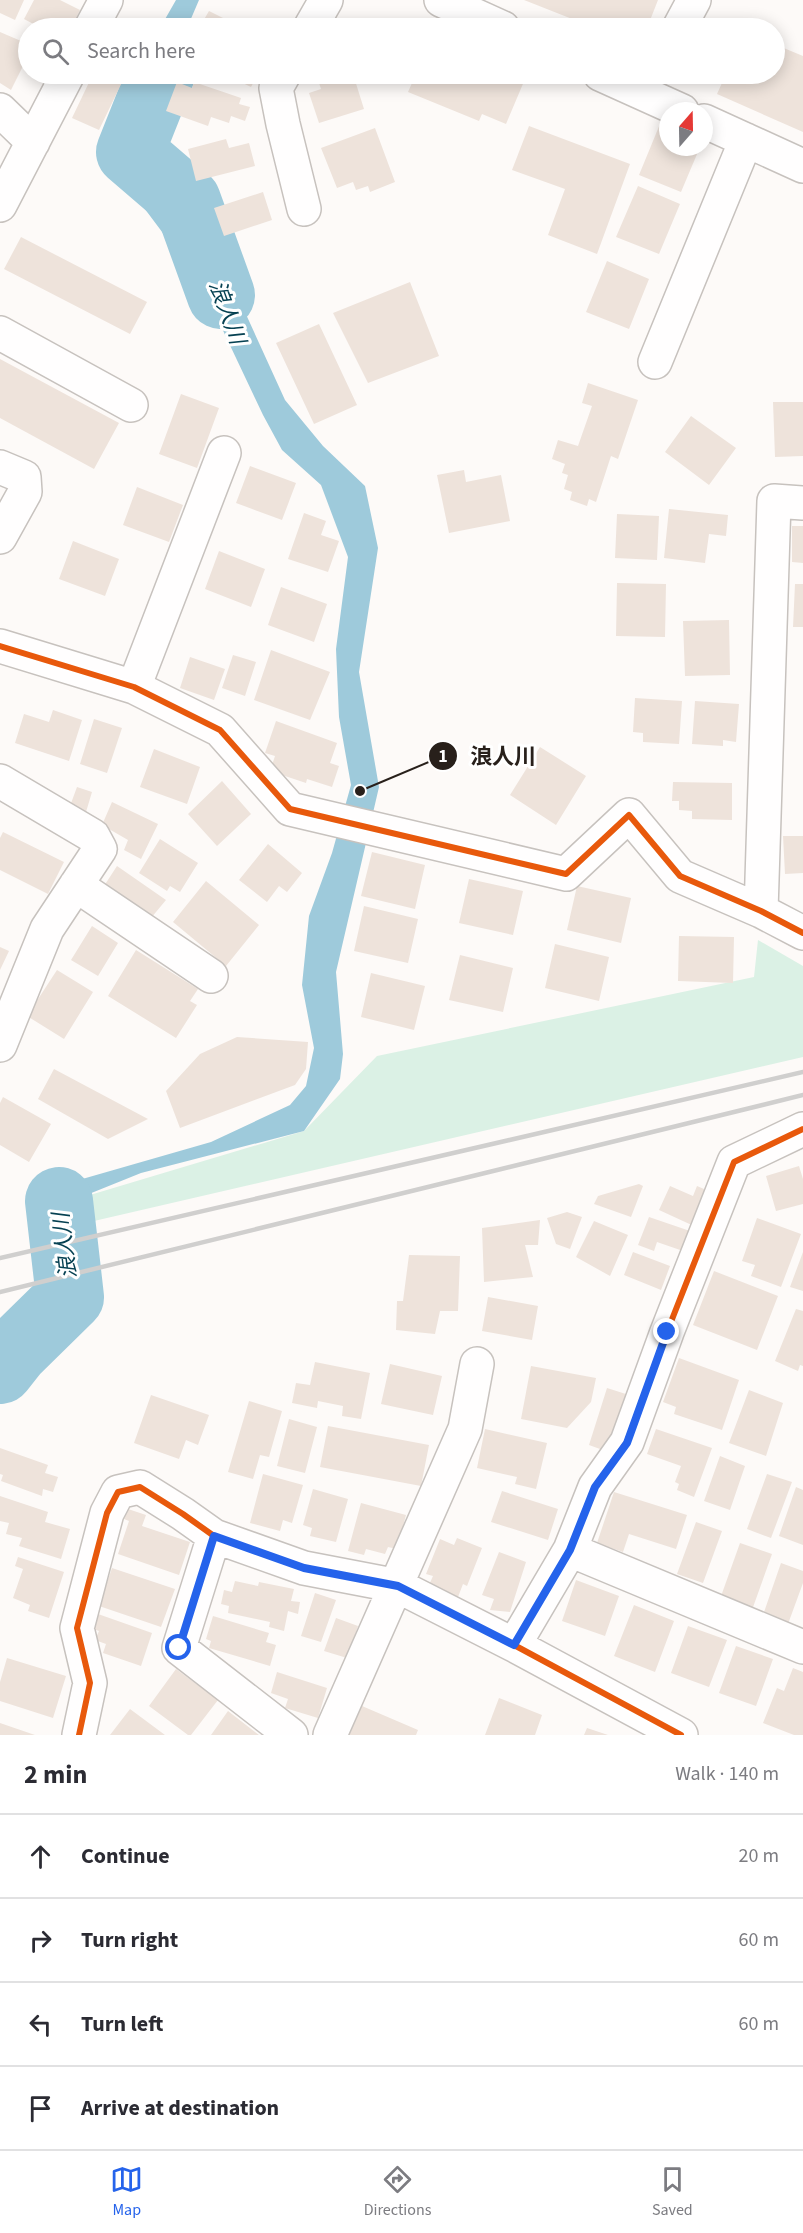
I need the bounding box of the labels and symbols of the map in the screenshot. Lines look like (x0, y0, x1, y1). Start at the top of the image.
north arrow (659, 102, 713, 156)
water label: 浪人川 (201, 276, 254, 351)
callout: 浪人川 (428, 736, 548, 776)
text: 浪人川 (470, 741, 536, 773)
text: 1 (438, 744, 448, 769)
water label: 浪人川 (45, 1209, 85, 1281)
route end (653, 1318, 679, 1344)
route start (165, 1634, 191, 1660)

